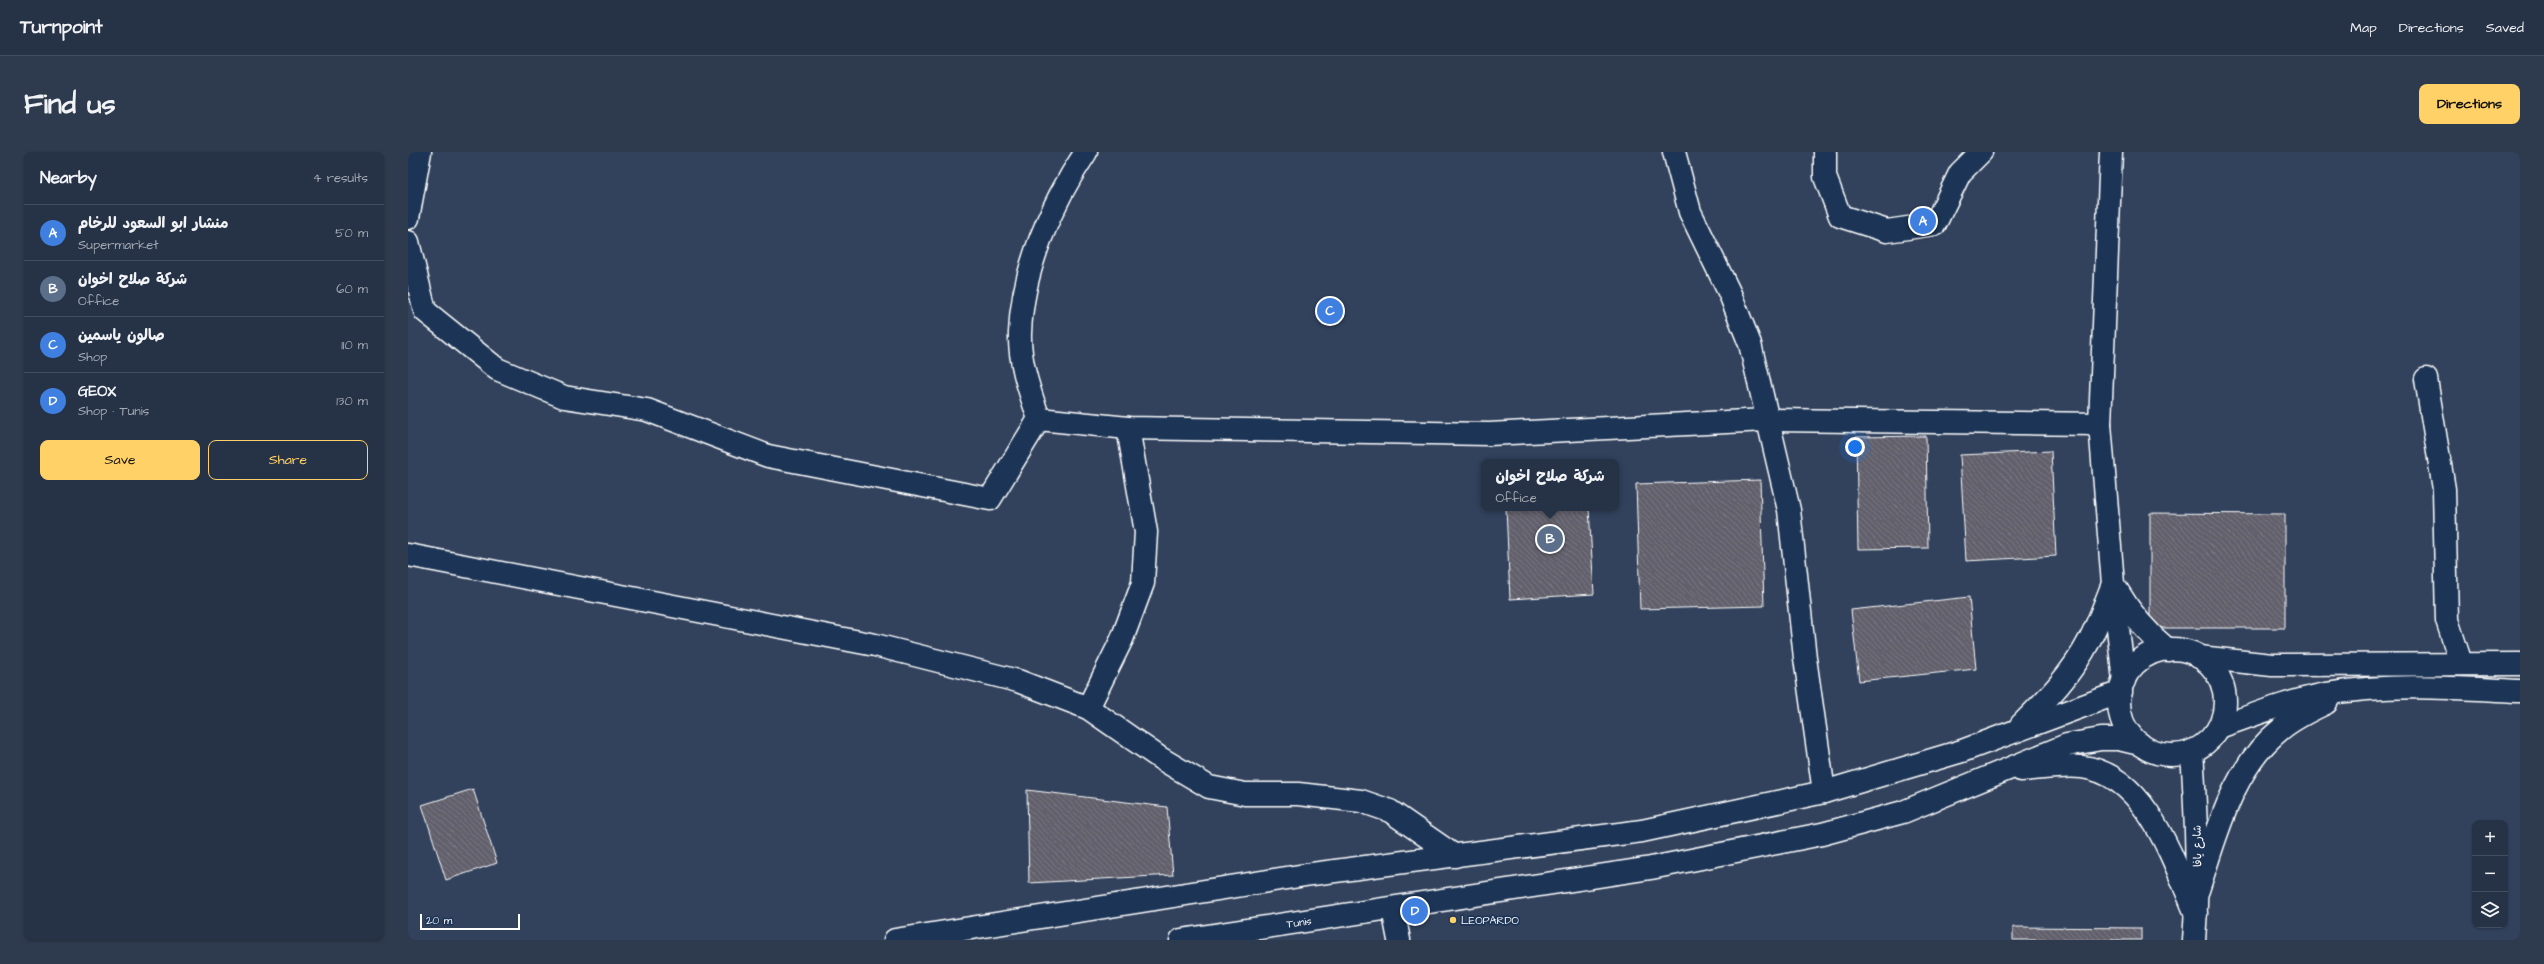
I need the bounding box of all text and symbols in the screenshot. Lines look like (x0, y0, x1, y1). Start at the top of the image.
text: Turnpoint (20, 14, 103, 41)
text: Map (2350, 18, 2377, 38)
text: Directions (2399, 18, 2464, 38)
text: Saved (2486, 18, 2524, 38)
button: Directions (2419, 84, 2520, 124)
text: Find us (24, 85, 115, 124)
text: Nearby (40, 166, 97, 190)
text: 4 results (313, 169, 368, 187)
pin: A (1910, 206, 1936, 236)
text: منشار ابو السعود للرخام (78, 213, 228, 234)
text: A (49, 224, 57, 242)
text: 50 m (335, 224, 368, 242)
text: Supermarket (78, 236, 159, 254)
text: شركة صلاح اخوان (78, 269, 187, 290)
text: B (48, 280, 58, 298)
text: 60 m (336, 280, 368, 298)
text: Office (78, 292, 119, 310)
pin: C (1317, 296, 1343, 326)
text: صالون ياسمين (78, 325, 165, 346)
text: C (48, 336, 58, 354)
text: 110 m (341, 336, 368, 354)
text: Shop (78, 348, 107, 366)
text: GEOX (78, 381, 116, 402)
text: D (49, 392, 57, 410)
text: 130 m (336, 392, 368, 410)
text: Shop · Tunis (78, 402, 149, 420)
your location (1845, 437, 1865, 457)
button: Save (40, 440, 200, 480)
button: Share (208, 440, 368, 480)
popup (1481, 459, 1619, 511)
text: شركة صلاح اخوان (1495, 466, 1605, 487)
text: Office (1495, 489, 1537, 507)
pin: B (1537, 524, 1563, 554)
map controls (2472, 820, 2508, 928)
button: + (2472, 820, 2508, 856)
street label: شارع يافا (2190, 825, 2206, 867)
button: − (2472, 856, 2508, 892)
button: layers (2472, 892, 2508, 928)
pin: D (1402, 896, 1428, 926)
scale bar (420, 912, 520, 931)
text: 20 m (426, 913, 452, 928)
street label: Tunis (1286, 913, 1313, 932)
place label: LEOPARDO (1461, 913, 1520, 928)
marker: LEOPARDO (1448, 915, 1458, 925)

